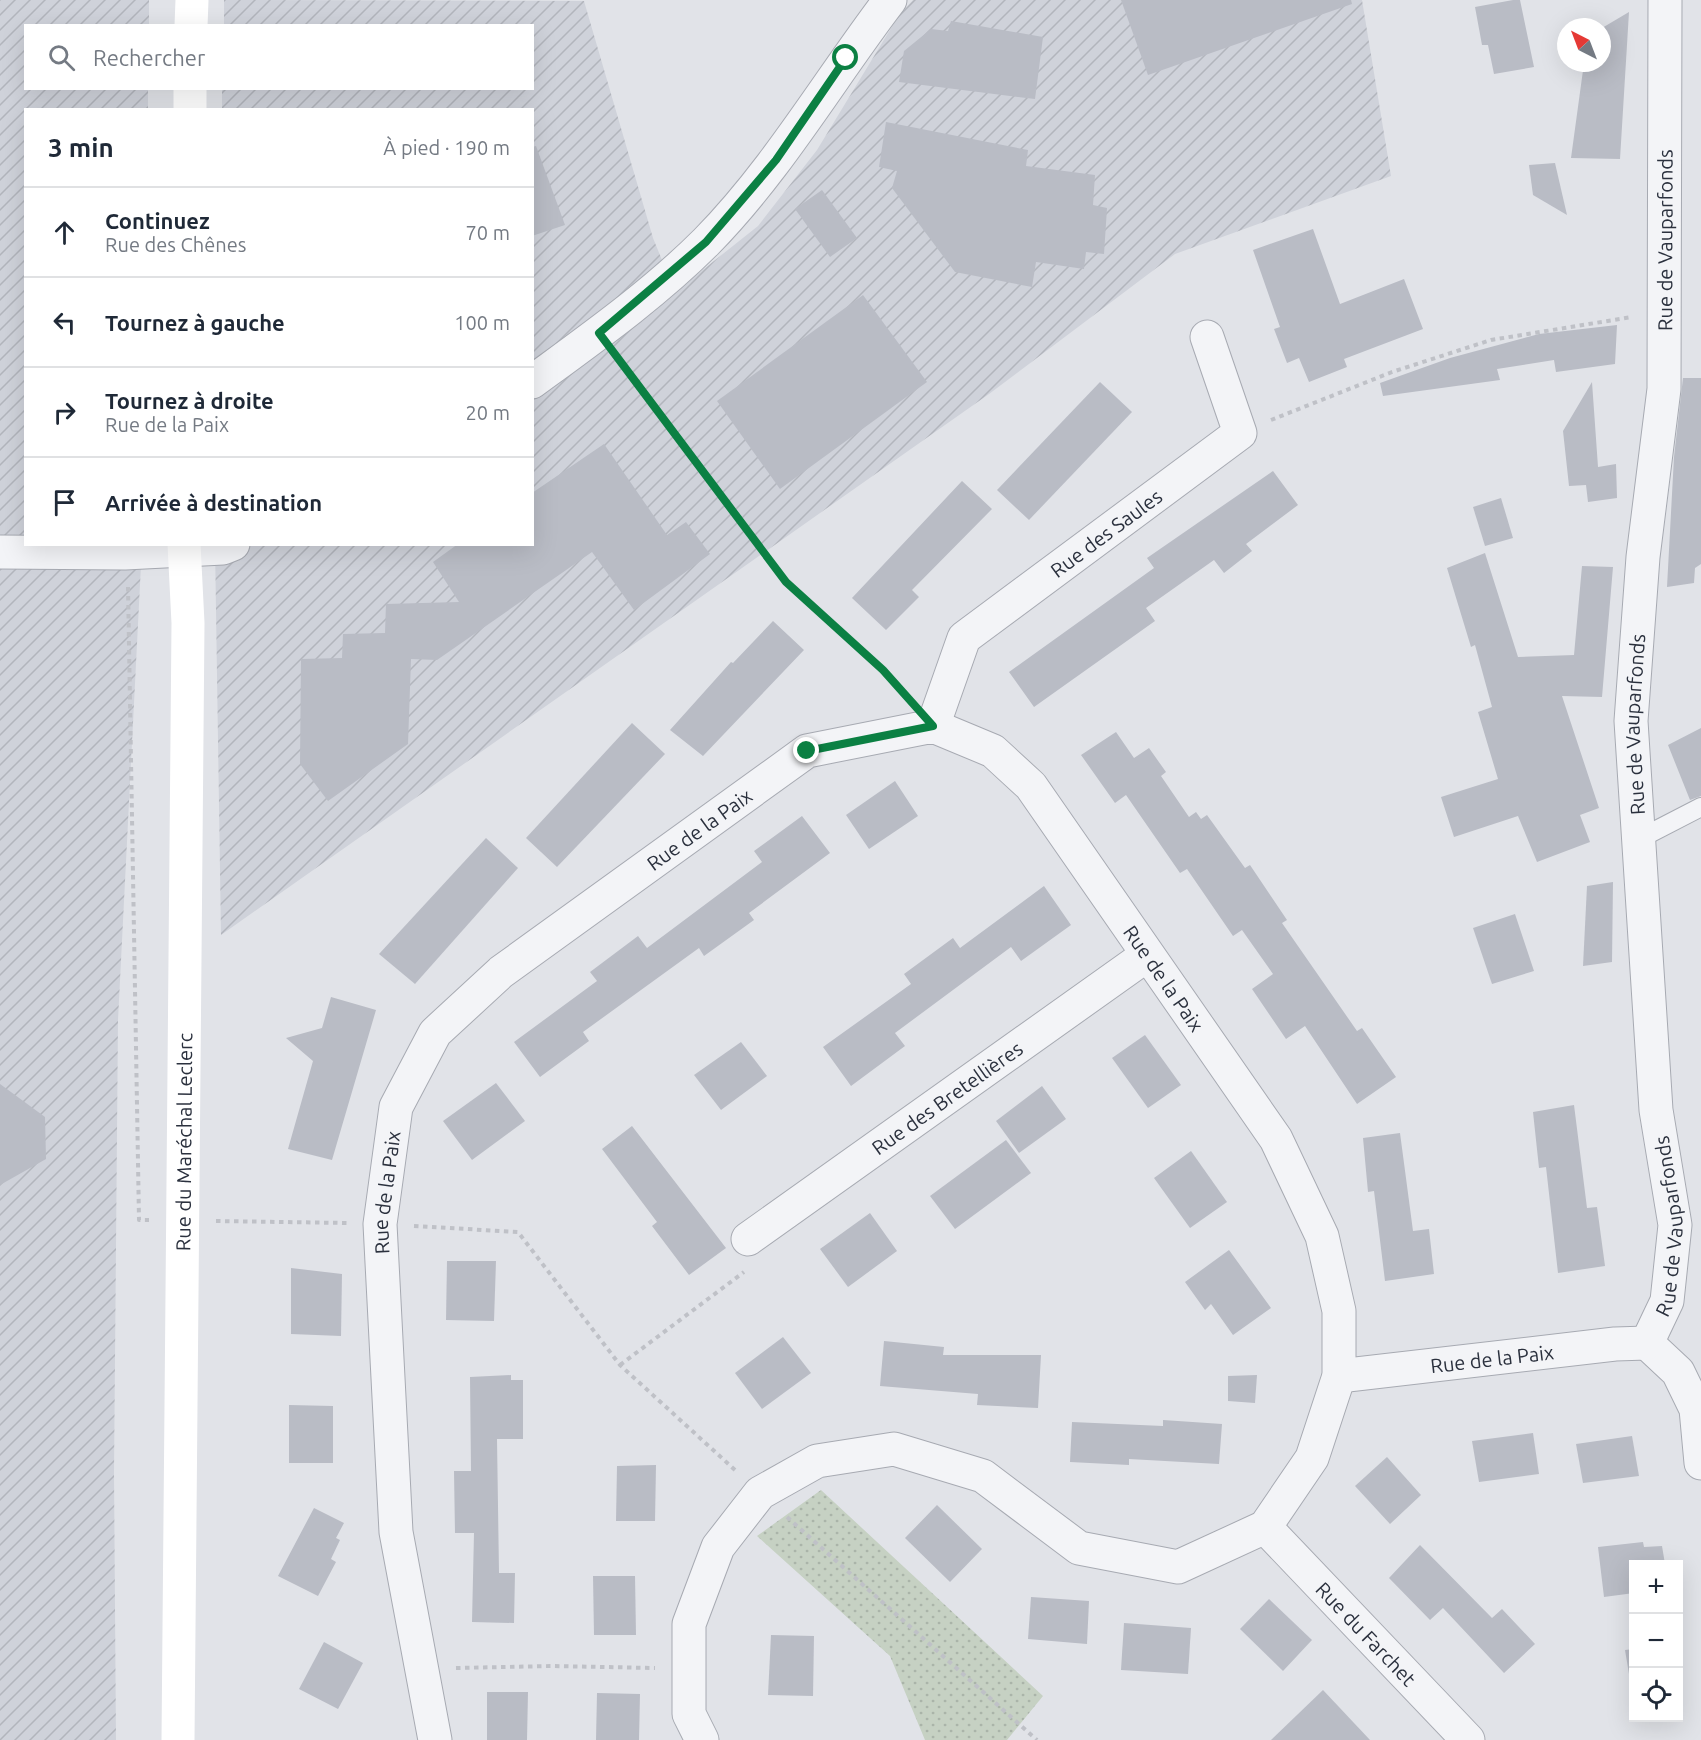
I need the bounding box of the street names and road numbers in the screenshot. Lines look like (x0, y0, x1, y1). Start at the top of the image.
street label: Rue de Vauparfonds (1653, 149, 1676, 331)
street label: Rue des Saules (1046, 484, 1166, 581)
street label: Rue de Vauparfonds (1619, 633, 1649, 816)
street label: Rue de la Paix (642, 783, 756, 875)
street label: Rue de la Paix (1119, 921, 1209, 1036)
street label: Rue du Maréchal Leclerc (171, 1033, 196, 1251)
street label: Rue des Bretellières (867, 1036, 1027, 1159)
street label: Rue de la Paix (368, 1129, 404, 1255)
street label: Rue de Vauparfonds (1649, 1134, 1687, 1320)
street label: Rue de la Paix (1429, 1340, 1555, 1377)
street label: Rue du Farchet (1312, 1577, 1421, 1690)

